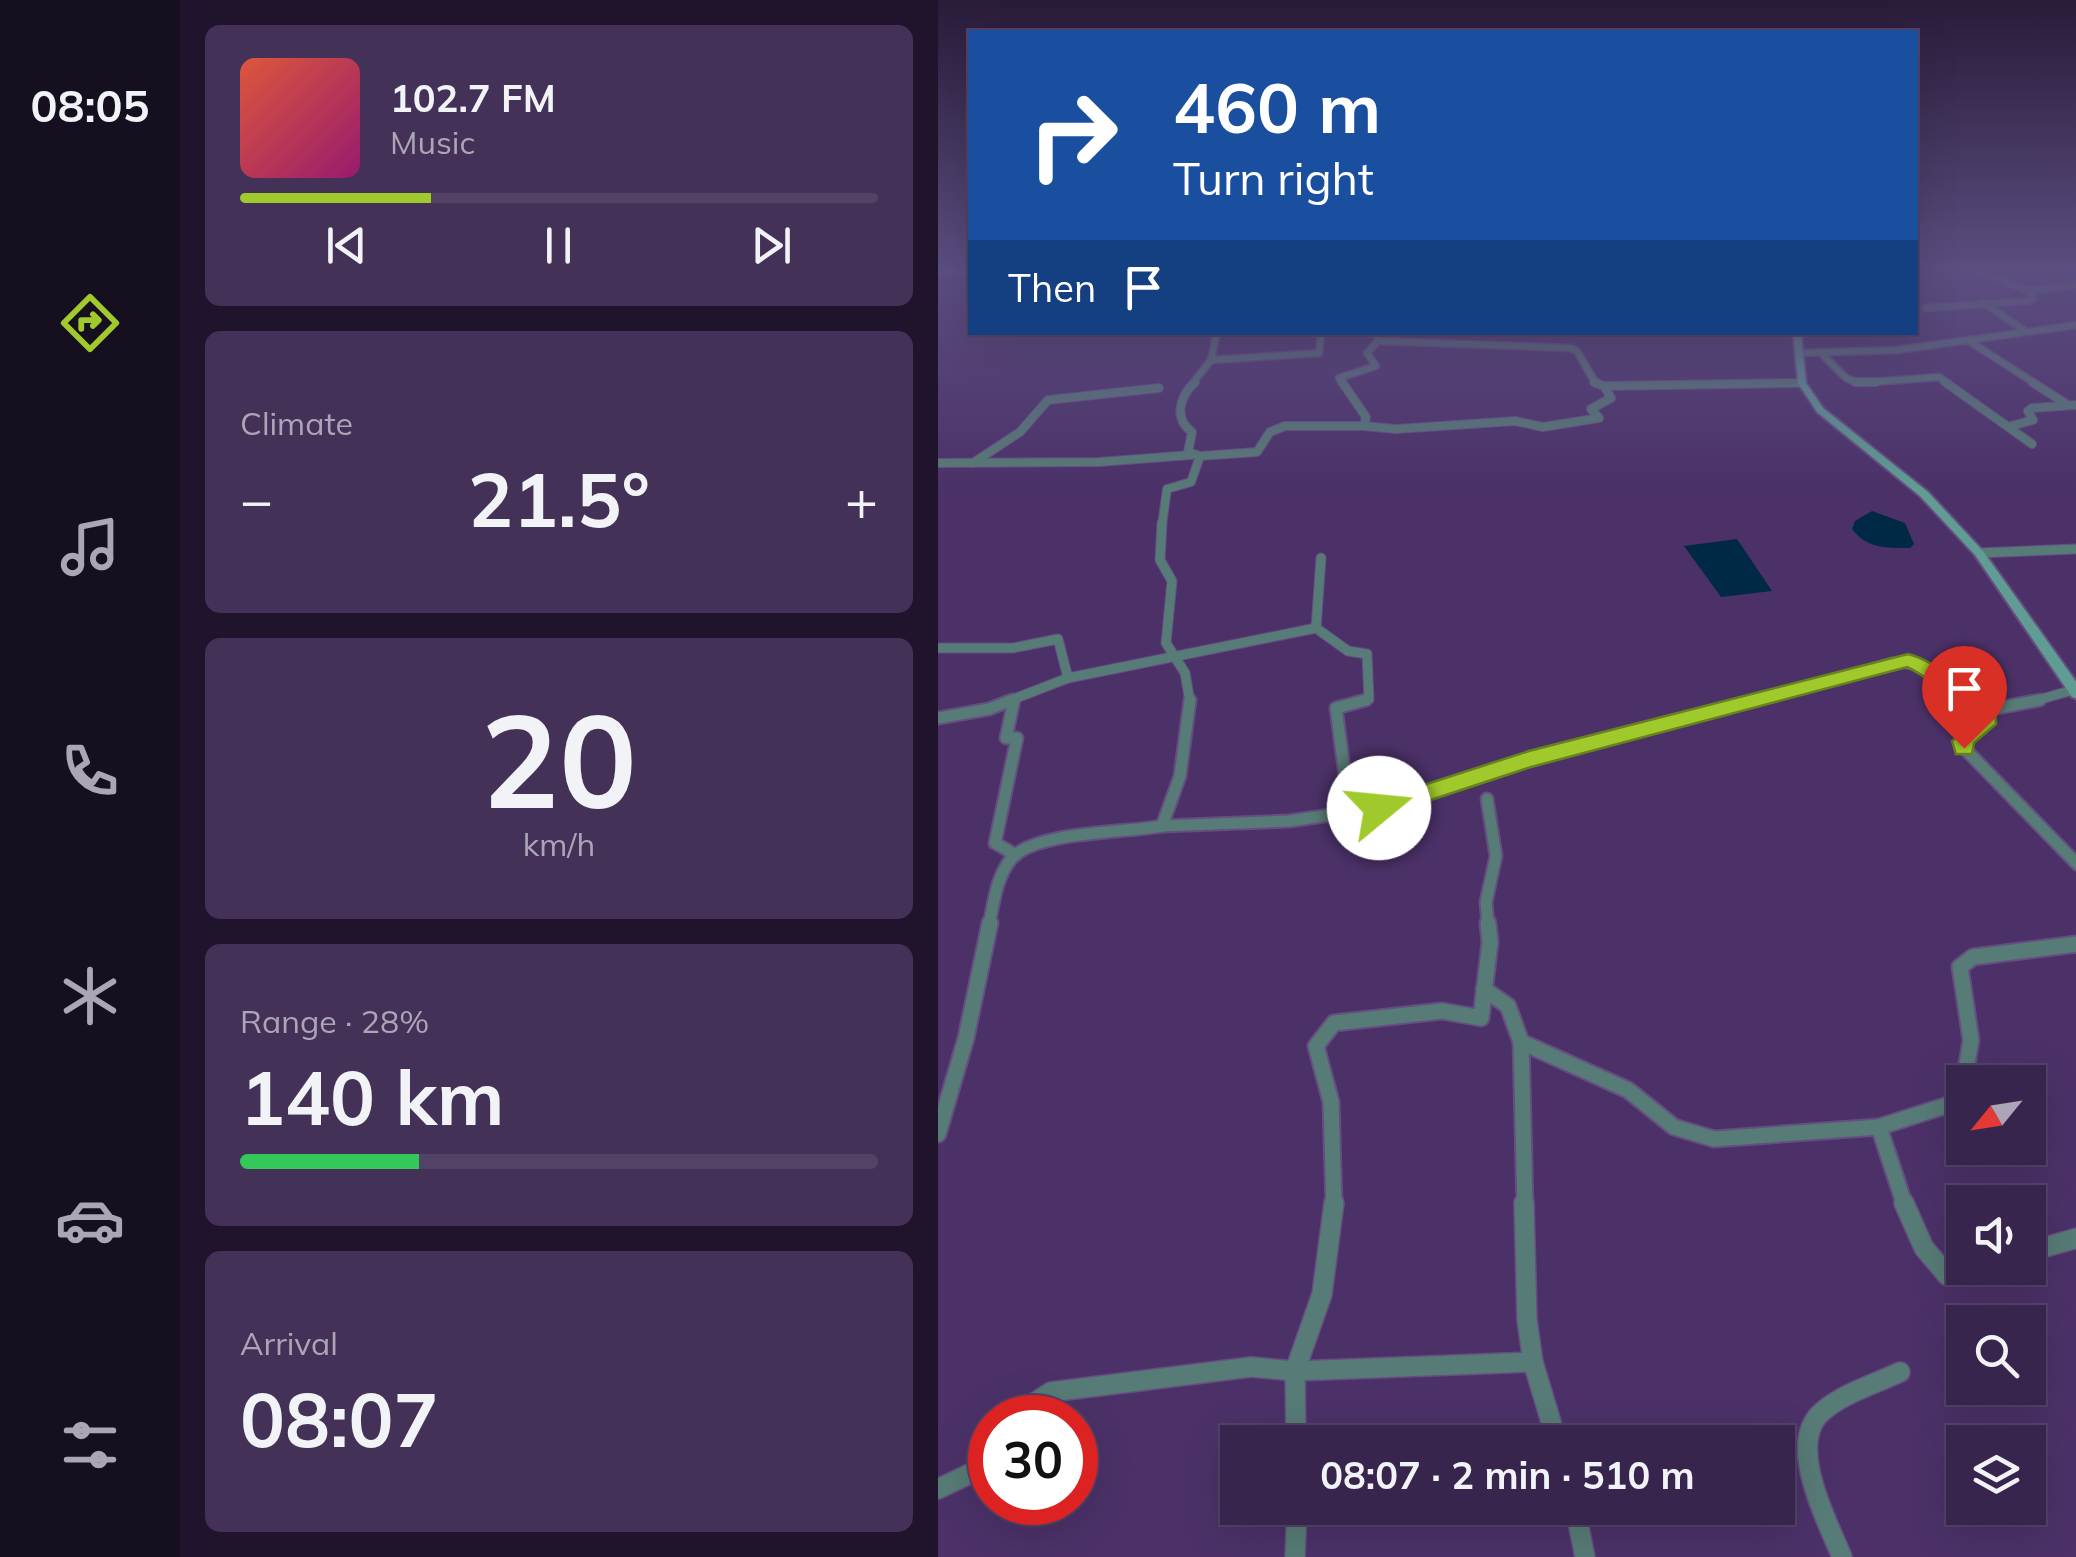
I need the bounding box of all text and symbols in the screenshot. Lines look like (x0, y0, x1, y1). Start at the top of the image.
text: 460 m (1173, 63, 1381, 151)
icon: right (1008, 70, 1138, 200)
text: 102.7 FM (390, 74, 556, 122)
text: 08:05 (30, 77, 150, 133)
text: Music (390, 122, 475, 162)
text: Turn right (1173, 150, 1374, 206)
icon: previous (319, 218, 374, 273)
icon: pause (531, 218, 586, 273)
icon: next (744, 218, 799, 273)
icon: arrive (1116, 260, 1171, 315)
text: Then (1008, 264, 1096, 312)
icon: directions (55, 288, 125, 358)
text: Climate (240, 403, 353, 443)
text: 21.5° (468, 452, 650, 546)
text: − (240, 465, 273, 534)
text: + (845, 465, 878, 534)
icon: music (55, 512, 125, 582)
pin (1922, 646, 2007, 749)
icon: arrive (1937, 661, 1992, 716)
text: 20 (481, 677, 637, 841)
icon: phone (55, 736, 125, 806)
position arrow (1327, 756, 1431, 860)
text: km/h (523, 824, 595, 864)
icon: climate (55, 961, 125, 1031)
text: Range · 28% (240, 1001, 429, 1041)
text: 140 km (240, 1050, 504, 1144)
north arrow (1946, 1065, 2046, 1165)
map controls (1946, 1065, 2046, 1525)
icon: car (55, 1185, 125, 1255)
button: sound (1946, 1185, 2046, 1285)
button: search (1946, 1305, 2046, 1405)
text: Arrival (240, 1323, 338, 1363)
text: 08:07 (240, 1372, 439, 1466)
speed limit sign: 30 (968, 1395, 1098, 1525)
icon: filters (55, 1410, 125, 1480)
button: layers (1946, 1425, 2046, 1525)
text: 08:07 · 2 min · 510 m (1320, 1451, 1695, 1499)

